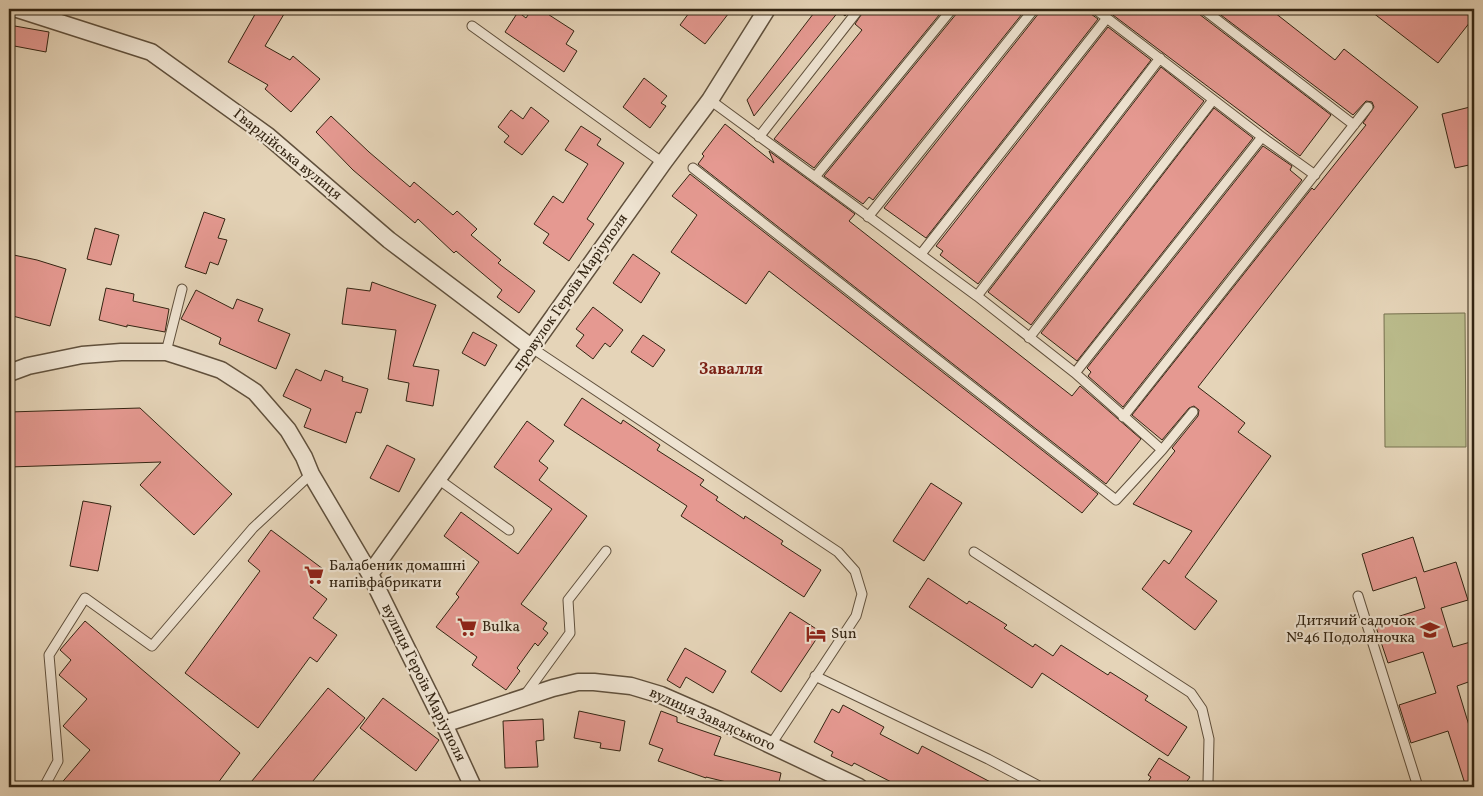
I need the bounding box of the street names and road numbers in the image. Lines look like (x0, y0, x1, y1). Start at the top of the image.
street label: Гвардійська вулиця (228, 104, 346, 206)
street label: провулок Героїв Маріуполя (508, 210, 634, 376)
street label: вулиця Героїв Маріуполя (376, 601, 470, 766)
street label: вулиця Завадського (646, 683, 778, 757)

